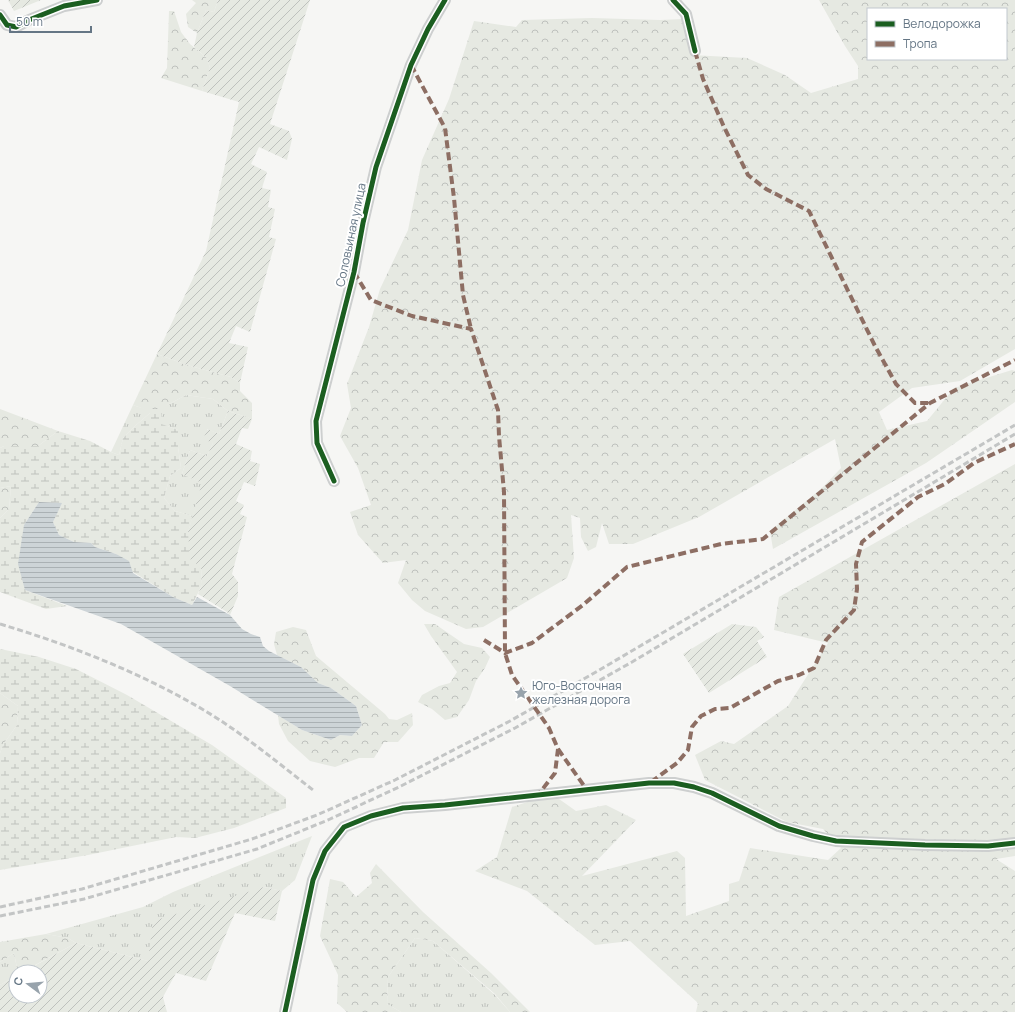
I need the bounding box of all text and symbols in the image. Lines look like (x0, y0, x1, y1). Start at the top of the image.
scale bar (10, 8, 91, 34)
legend (867, 8, 1007, 60)
text: 50 m (16, 13, 43, 30)
text: Велодорожка (903, 15, 981, 32)
text: Тропа (903, 35, 937, 52)
street label: Соловьиная улица (331, 181, 370, 288)
place label: Юго-Восточная железная дорога (532, 677, 630, 708)
place icon: Юго-Восточная железная дорога (513, 685, 529, 701)
north arrow (8, 964, 48, 1004)
text: С (10, 975, 26, 987)

